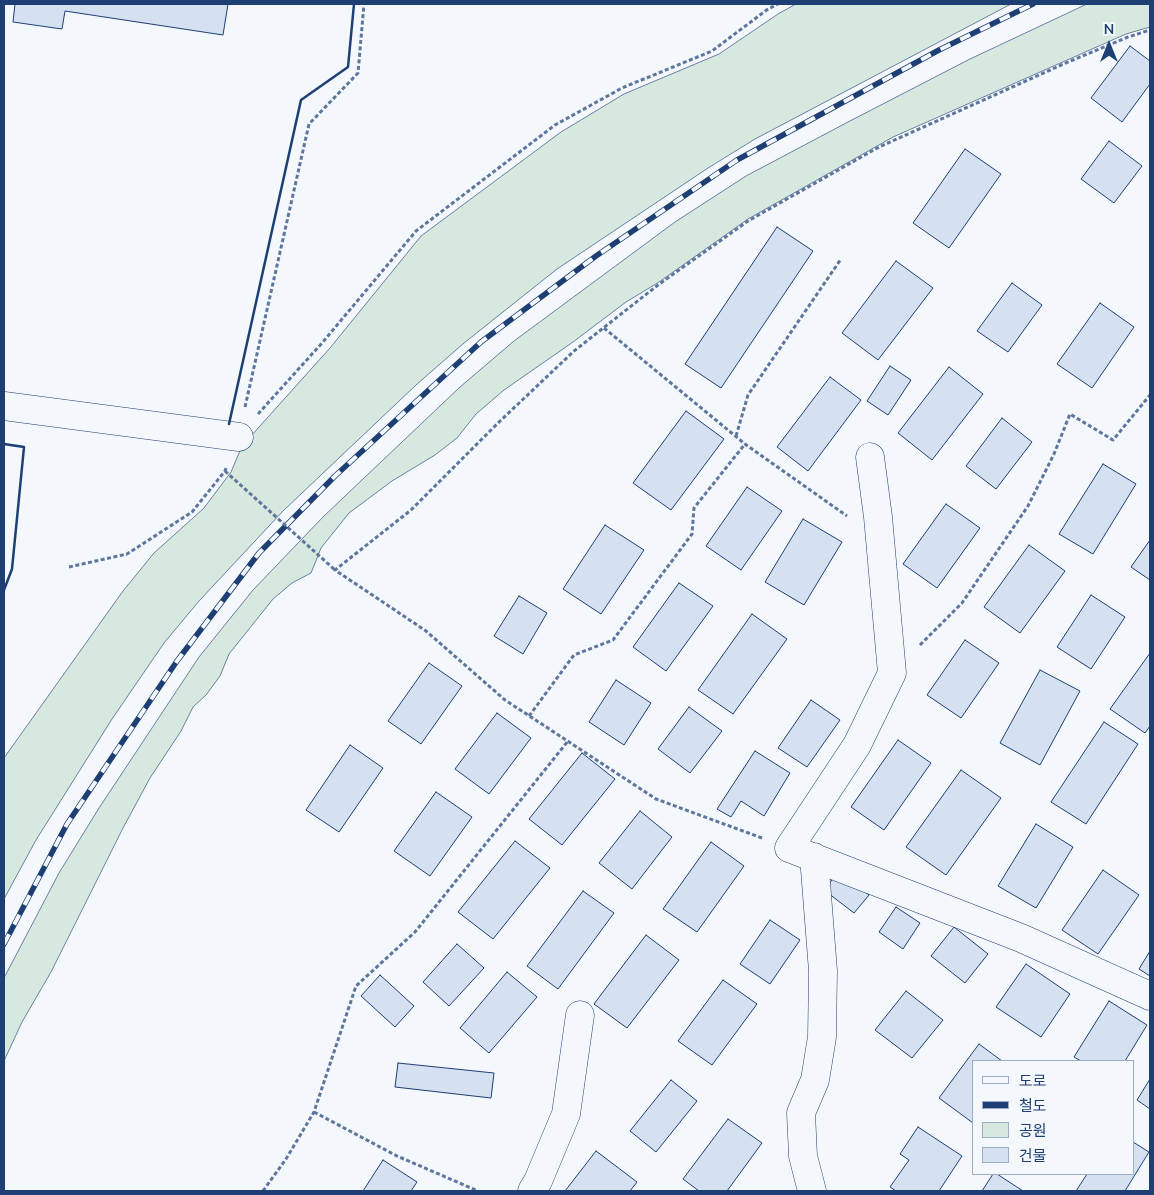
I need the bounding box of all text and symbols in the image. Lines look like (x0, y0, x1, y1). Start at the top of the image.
north arrow (1084, 20, 1134, 70)
text: N (1104, 20, 1114, 39)
legend (972, 1060, 1134, 1175)
text: 도로 (1019, 1071, 1047, 1091)
text: 철도 (1019, 1096, 1047, 1116)
text: 공원 (1019, 1121, 1047, 1141)
text: 건물 (1019, 1146, 1047, 1166)

